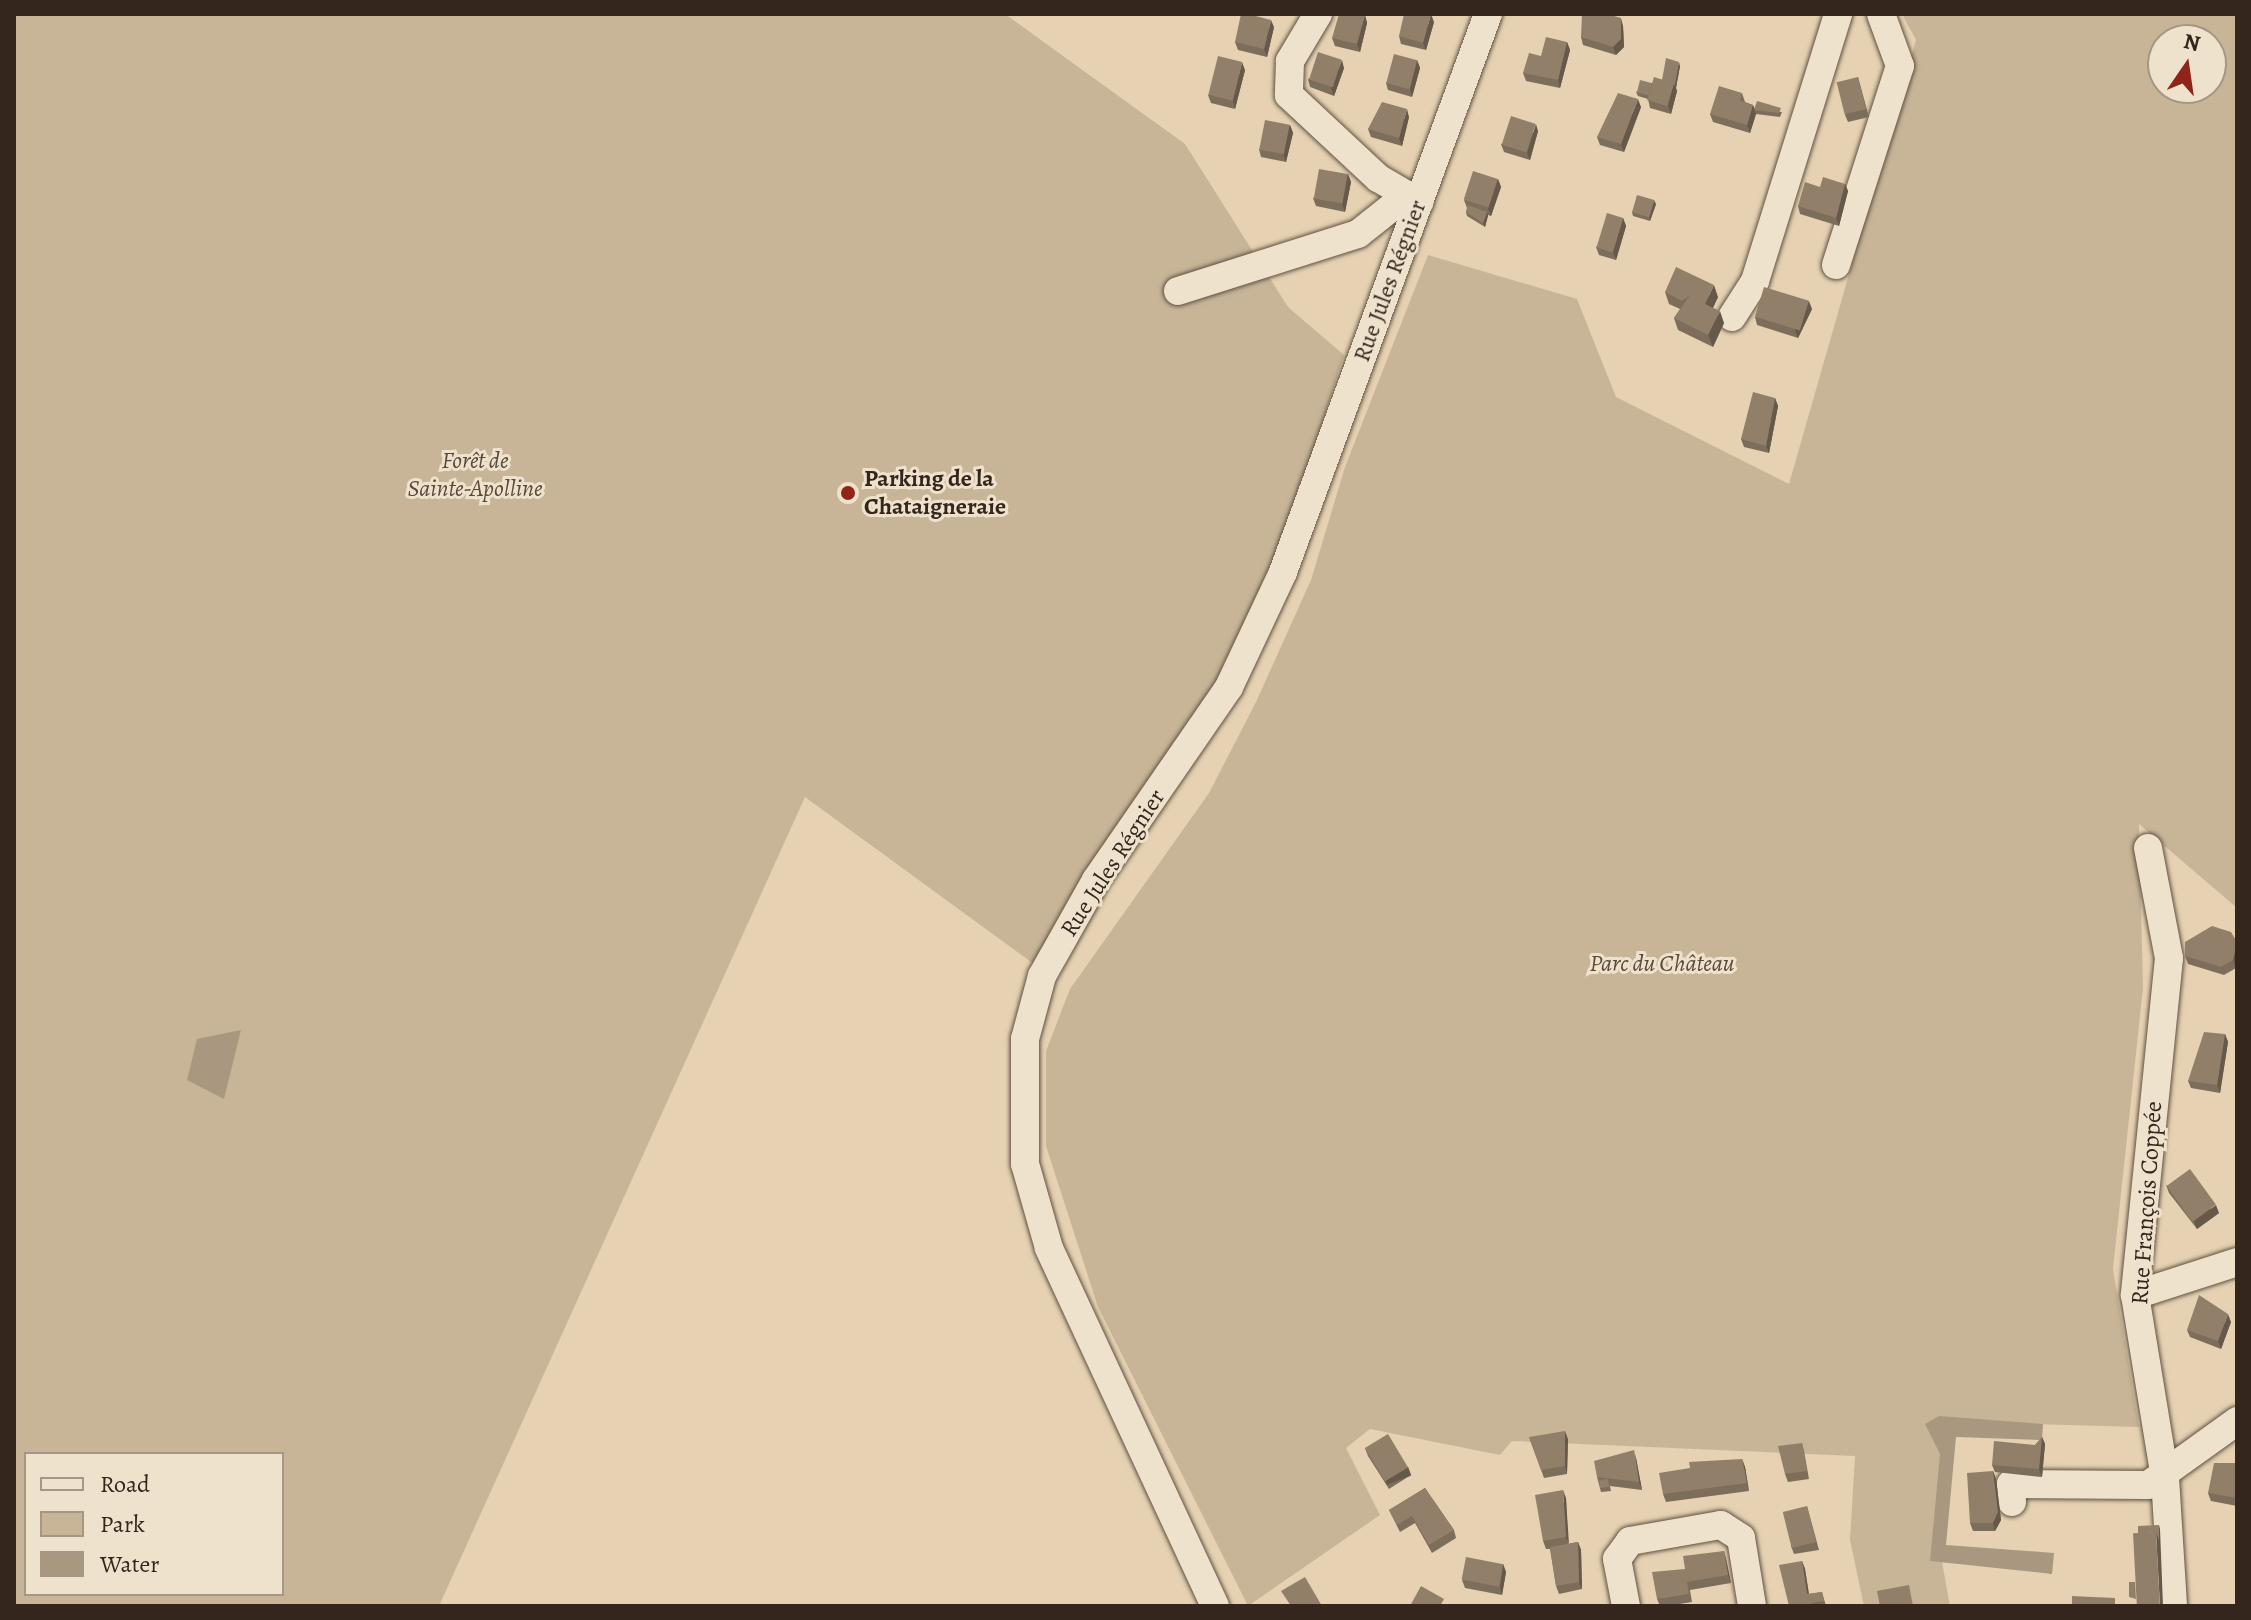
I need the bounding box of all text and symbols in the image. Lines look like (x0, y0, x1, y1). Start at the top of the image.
north arrow (2147, 24, 2227, 104)
text: N (2181, 26, 2203, 59)
street label: Rue Jules Régnier (1347, 196, 1433, 366)
park label: Forêt de Sainte-Apolline (407, 447, 543, 503)
place label: Parking de la Chataigneraie (864, 465, 1006, 521)
marker: Parking de la Chataigneraie (839, 484, 857, 502)
street label: Rue Jules Régnier (1055, 784, 1171, 942)
park label: Parc du Château (1589, 950, 1735, 978)
street label: Rue François Coppée (2126, 1100, 2168, 1306)
legend (24, 1452, 284, 1596)
text: Road (100, 1468, 150, 1500)
text: Park (100, 1508, 145, 1540)
text: Water (100, 1548, 160, 1580)

